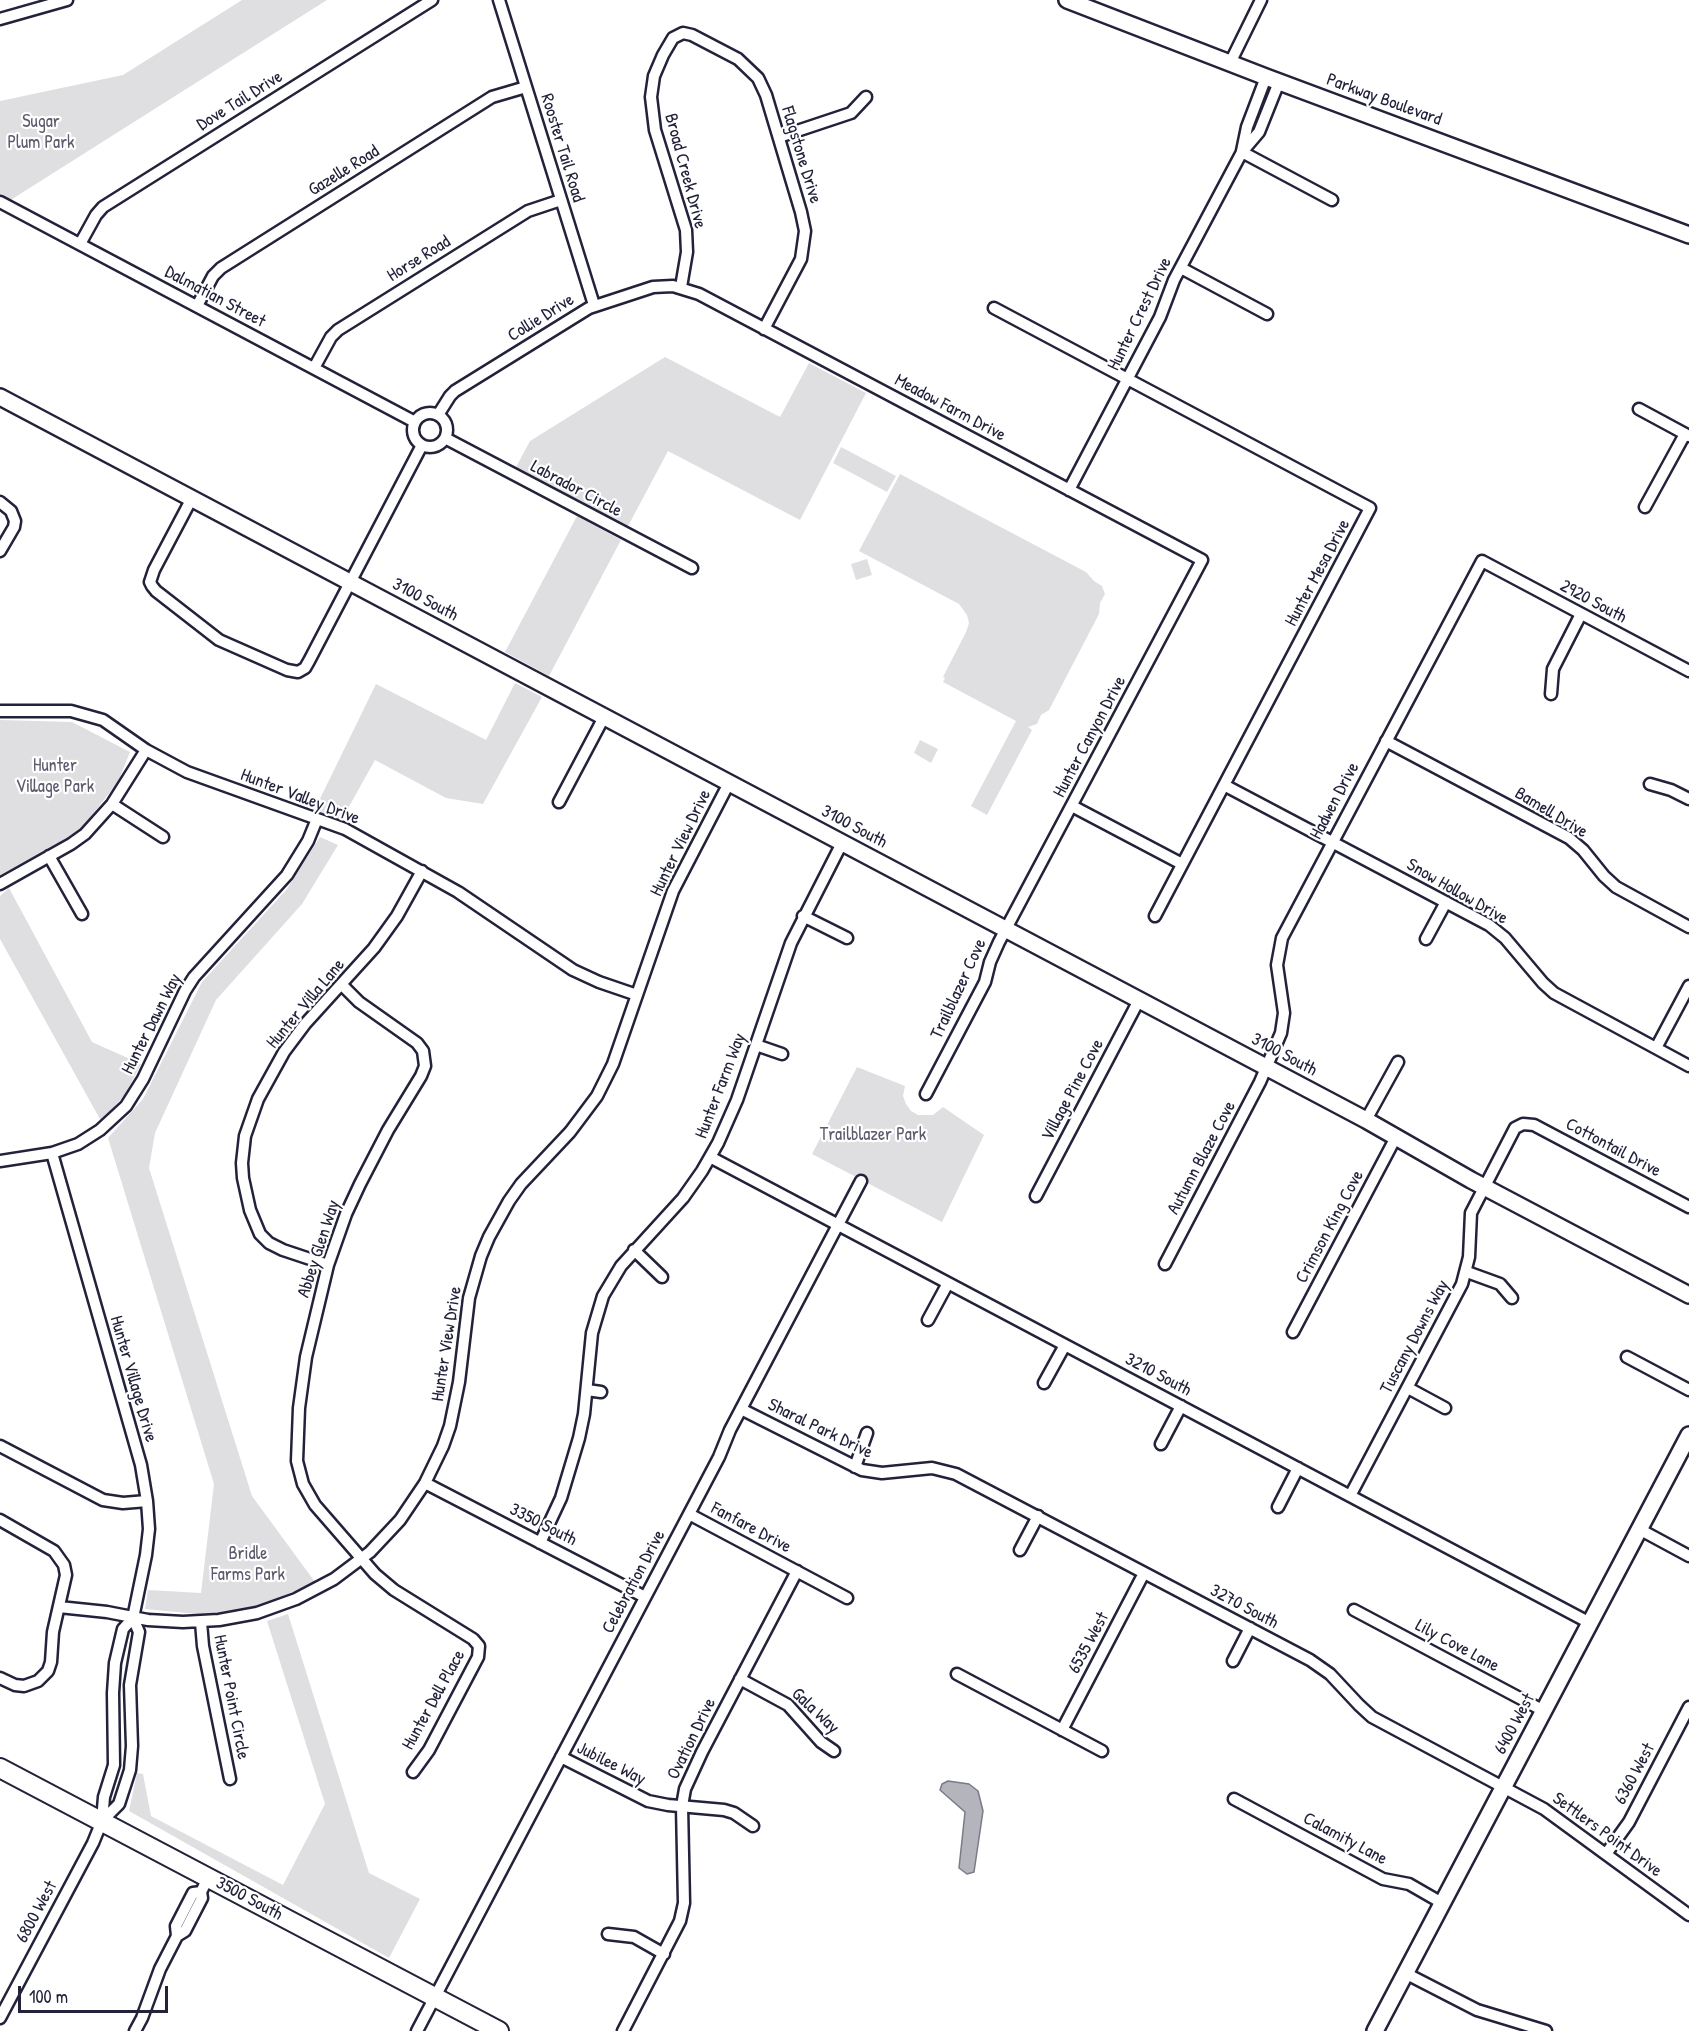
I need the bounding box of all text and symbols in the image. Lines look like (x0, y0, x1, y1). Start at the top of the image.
street label: Dove Tail Drive (193, 66, 287, 136)
street label: Parkway Boulevard (1323, 69, 1445, 131)
street label: Rooster Tail Road (535, 91, 589, 205)
street label: Flagstone Drive (776, 104, 826, 206)
park label: Sugar Plum Park (7, 111, 75, 154)
street label: Broad Creek Drive (659, 111, 711, 231)
street label: Gazelle Road (305, 141, 383, 201)
street label: Horse Road (383, 231, 455, 287)
street label: Hunter Crest Drive (1103, 254, 1177, 374)
street label: Dalmatian Street (161, 261, 269, 333)
street label: Collie Drive (504, 289, 578, 347)
street label: Meadow Farm Drive (891, 370, 1009, 446)
street label: Labrador Circle (527, 456, 625, 522)
street label: Hunter Mesa Drive (1281, 516, 1355, 630)
street label: 3100 South (388, 574, 462, 626)
street label: 2920 South (1556, 576, 1630, 628)
street label: Hunter Canyon Drive (1049, 673, 1131, 801)
park label: Hunter Village Park (16, 755, 94, 798)
street label: Hadwen Drive (1306, 759, 1364, 843)
street label: Hunter Valley Drive (237, 764, 363, 830)
street label: Bamell Drive (1511, 783, 1591, 843)
street label: Hunter View Drive (646, 786, 716, 900)
street label: 3100 South (817, 801, 891, 853)
street label: Snow Hollow Drive (1403, 854, 1511, 930)
street label: Trailblazer Cove (926, 936, 992, 1042)
street label: Hunter Villa Lane (262, 955, 350, 1053)
street label: Hunter Dawn Way (117, 970, 187, 1078)
street label: 3100 South (1247, 1029, 1321, 1081)
street label: Hunter Farm Way (691, 1030, 751, 1142)
street label: Village Pine Cove (1037, 1036, 1109, 1144)
street label: Autumn Blaze Cove (1163, 1098, 1241, 1218)
street label: Cottontail Drive (1562, 1114, 1664, 1182)
park label: Trailblazer Park (820, 1124, 926, 1146)
street label: Crimson King Cove (1291, 1167, 1369, 1287)
street label: Abbey Glen Way (293, 1198, 345, 1300)
street label: Tuscany Downs Way (1376, 1276, 1454, 1398)
street label: Hunter View Drive (427, 1285, 467, 1403)
street label: Hunter Village Drive (105, 1313, 161, 1445)
street label: 3210 South (1121, 1349, 1195, 1401)
street label: Sharal Park Drive (764, 1394, 876, 1464)
street label: Fanfare Drive (707, 1498, 795, 1558)
street label: 3350 South (506, 1499, 580, 1551)
street label: Celebration Drive (598, 1527, 670, 1637)
park label: Bridle Farms Park (211, 1543, 285, 1586)
street label: 3270 South (1206, 1580, 1282, 1634)
street label: 6535 West (1064, 1609, 1114, 1677)
street label: Lily Cove Lane (1411, 1615, 1503, 1677)
street label: Hunter Point Circle (208, 1633, 254, 1761)
street label: Hunter Dell Place (398, 1646, 470, 1754)
street label: Gala Way (787, 1684, 843, 1738)
street label: 6400 West (1490, 1690, 1540, 1758)
street label: Ovation Drive (663, 1695, 721, 1783)
street label: Jubilee Way (573, 1738, 649, 1790)
street label: 6360 West (1610, 1740, 1660, 1808)
street label: Settlers Point Drive (1548, 1788, 1666, 1882)
street label: Calamity Lane (1299, 1808, 1391, 1870)
street label: 3500 South (212, 1872, 286, 1926)
street label: 6800 West (12, 1878, 62, 1946)
scale bar (21, 1974, 171, 2012)
text: 100 m (29, 1984, 68, 2009)

